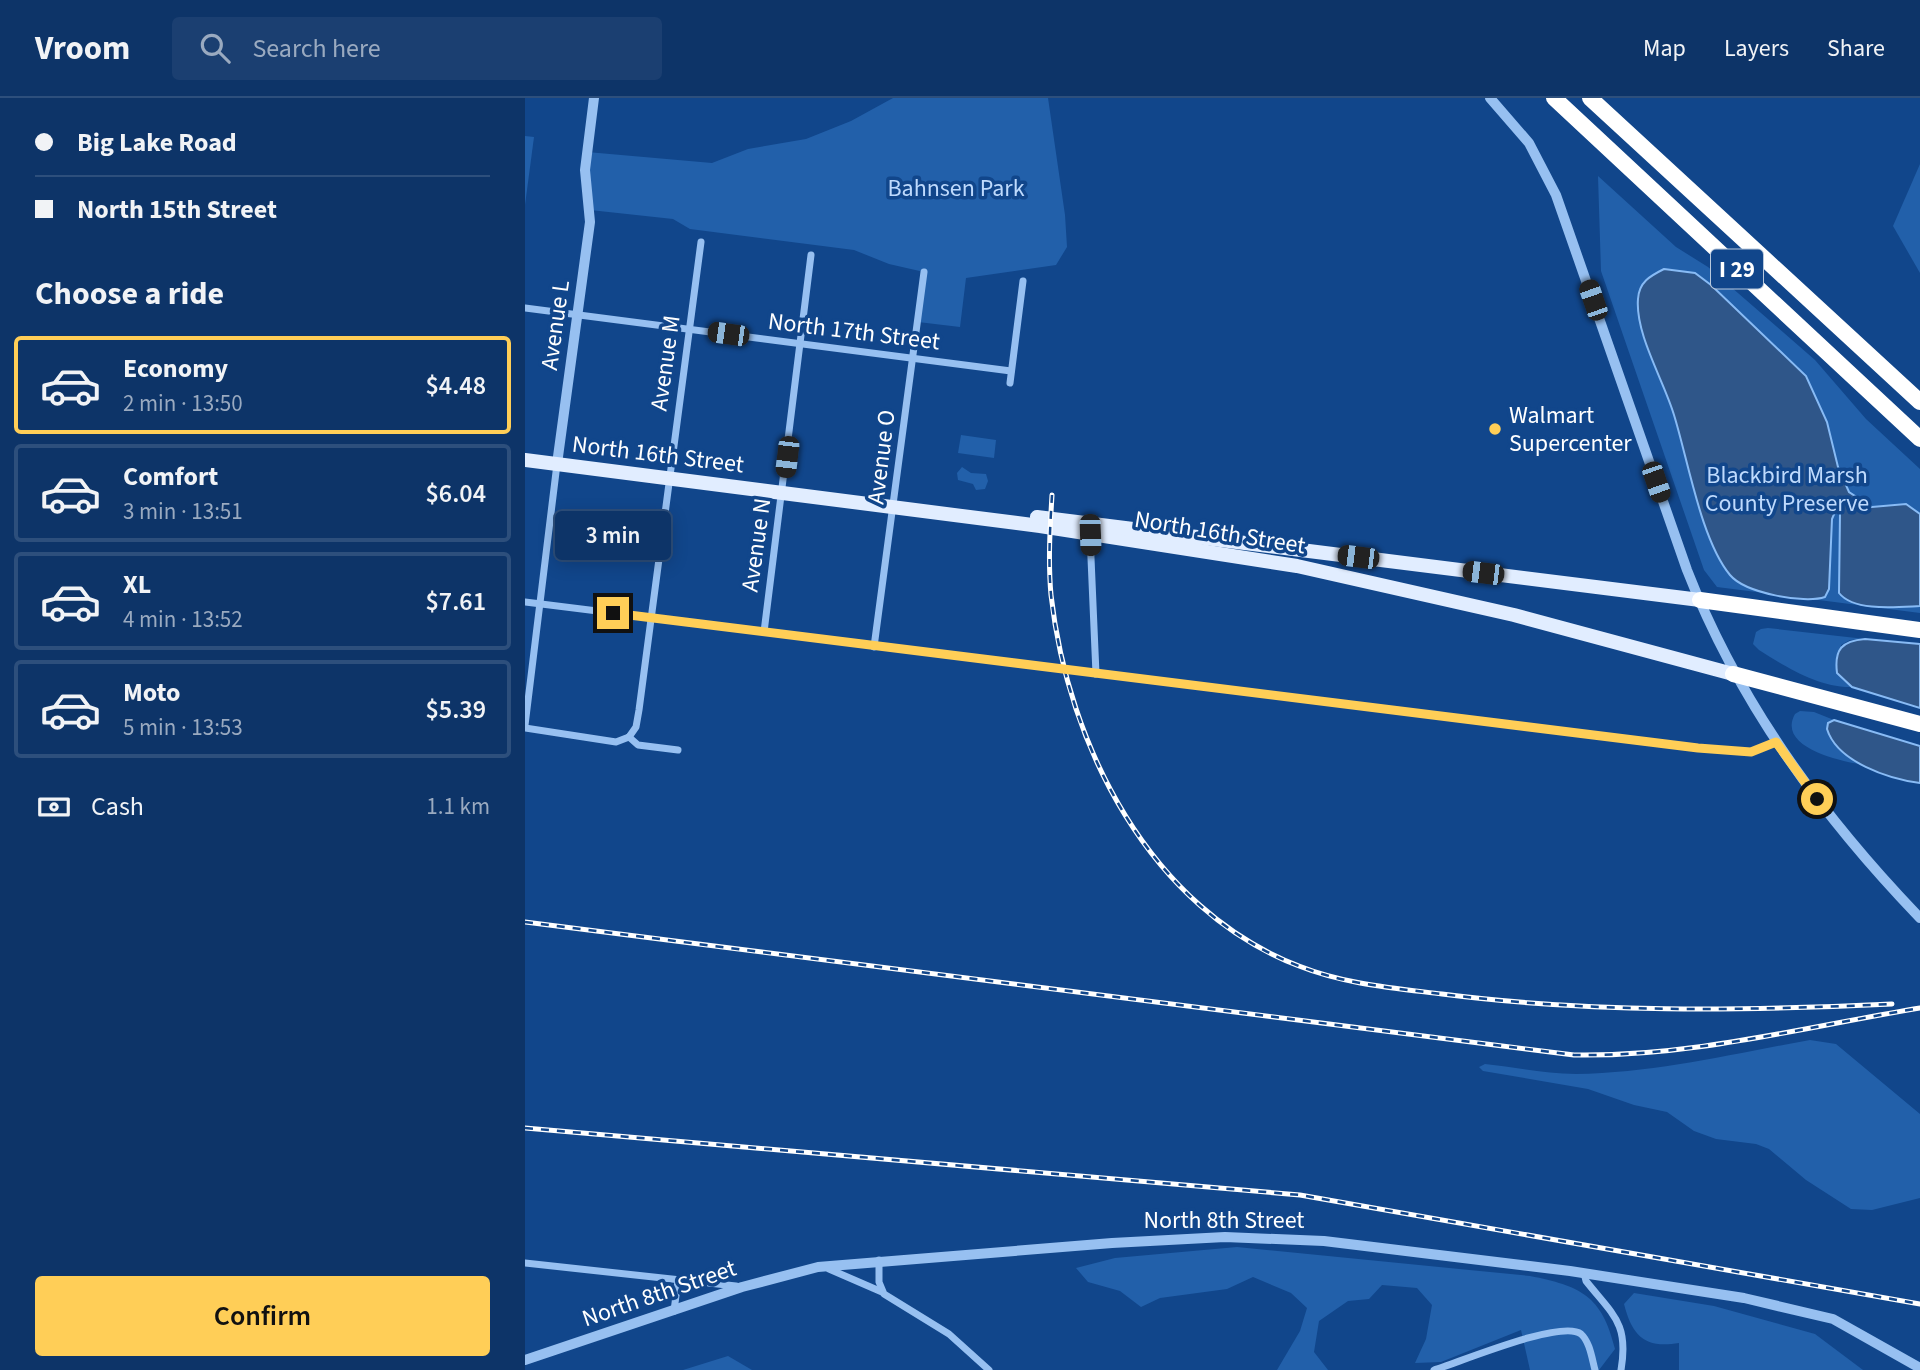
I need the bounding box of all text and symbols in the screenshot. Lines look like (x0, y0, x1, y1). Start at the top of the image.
search box (172, 17, 662, 80)
text: Vroom (35, 25, 130, 72)
icon: search (196, 29, 234, 67)
text: Search here (252, 30, 381, 67)
text: Map (1643, 31, 1686, 66)
text: Layers (1724, 31, 1789, 66)
text: Share (1827, 31, 1885, 66)
text: Big Lake Road (77, 124, 237, 161)
park label: Bahnsen Park (887, 171, 1025, 206)
text: North 15th Street (77, 191, 277, 228)
road number: I 29 (1711, 250, 1763, 288)
text: Choose a ride (35, 271, 224, 317)
car (1577, 277, 1610, 323)
street label: Avenue L (532, 278, 579, 372)
street label: North 17th Street (766, 304, 942, 359)
street label: Avenue M (641, 313, 690, 413)
car (706, 321, 751, 347)
text: Economy (123, 350, 228, 387)
icon: car (39, 354, 102, 417)
text: $4.48 (425, 367, 486, 404)
text: 2 min · 13:50 (123, 387, 243, 420)
place label: Walmart Supercenter (1509, 398, 1632, 461)
street label: Avenue O (858, 408, 905, 506)
marker: Walmart Supercenter (1487, 421, 1503, 437)
street label: North 16th Street (570, 427, 746, 482)
car (775, 435, 800, 479)
text: Comfort (123, 458, 218, 495)
park label: Blackbird Marsh County Preserve (1705, 458, 1869, 521)
car (1640, 459, 1673, 505)
icon: car (39, 462, 102, 525)
text: $6.04 (425, 475, 486, 512)
text: 3 min · 13:51 (123, 495, 243, 528)
street label: Avenue N (733, 496, 780, 594)
street label: North 16th Street (1132, 502, 1308, 563)
callout: 3 min (555, 512, 671, 560)
car (1079, 514, 1102, 556)
text: 3 min (586, 519, 640, 552)
car (1336, 544, 1381, 570)
car (1461, 560, 1506, 586)
text: XL (123, 566, 151, 603)
icon: car (39, 570, 102, 633)
text: $7.61 (425, 583, 486, 620)
route end (597, 597, 629, 629)
text: 4 min · 13:52 (123, 603, 243, 636)
text: Moto (123, 674, 180, 711)
icon: car (39, 678, 102, 741)
text: $5.39 (425, 691, 486, 728)
text: 5 min · 13:53 (123, 711, 243, 744)
route start (1801, 783, 1833, 815)
icon: cash (35, 788, 73, 826)
text: Cash (91, 788, 144, 825)
text: 1.1 km (426, 790, 490, 823)
street label: North 8th Street (1144, 1203, 1304, 1238)
street label: North 8th Street (577, 1251, 741, 1336)
button: Confirm (35, 1276, 490, 1356)

